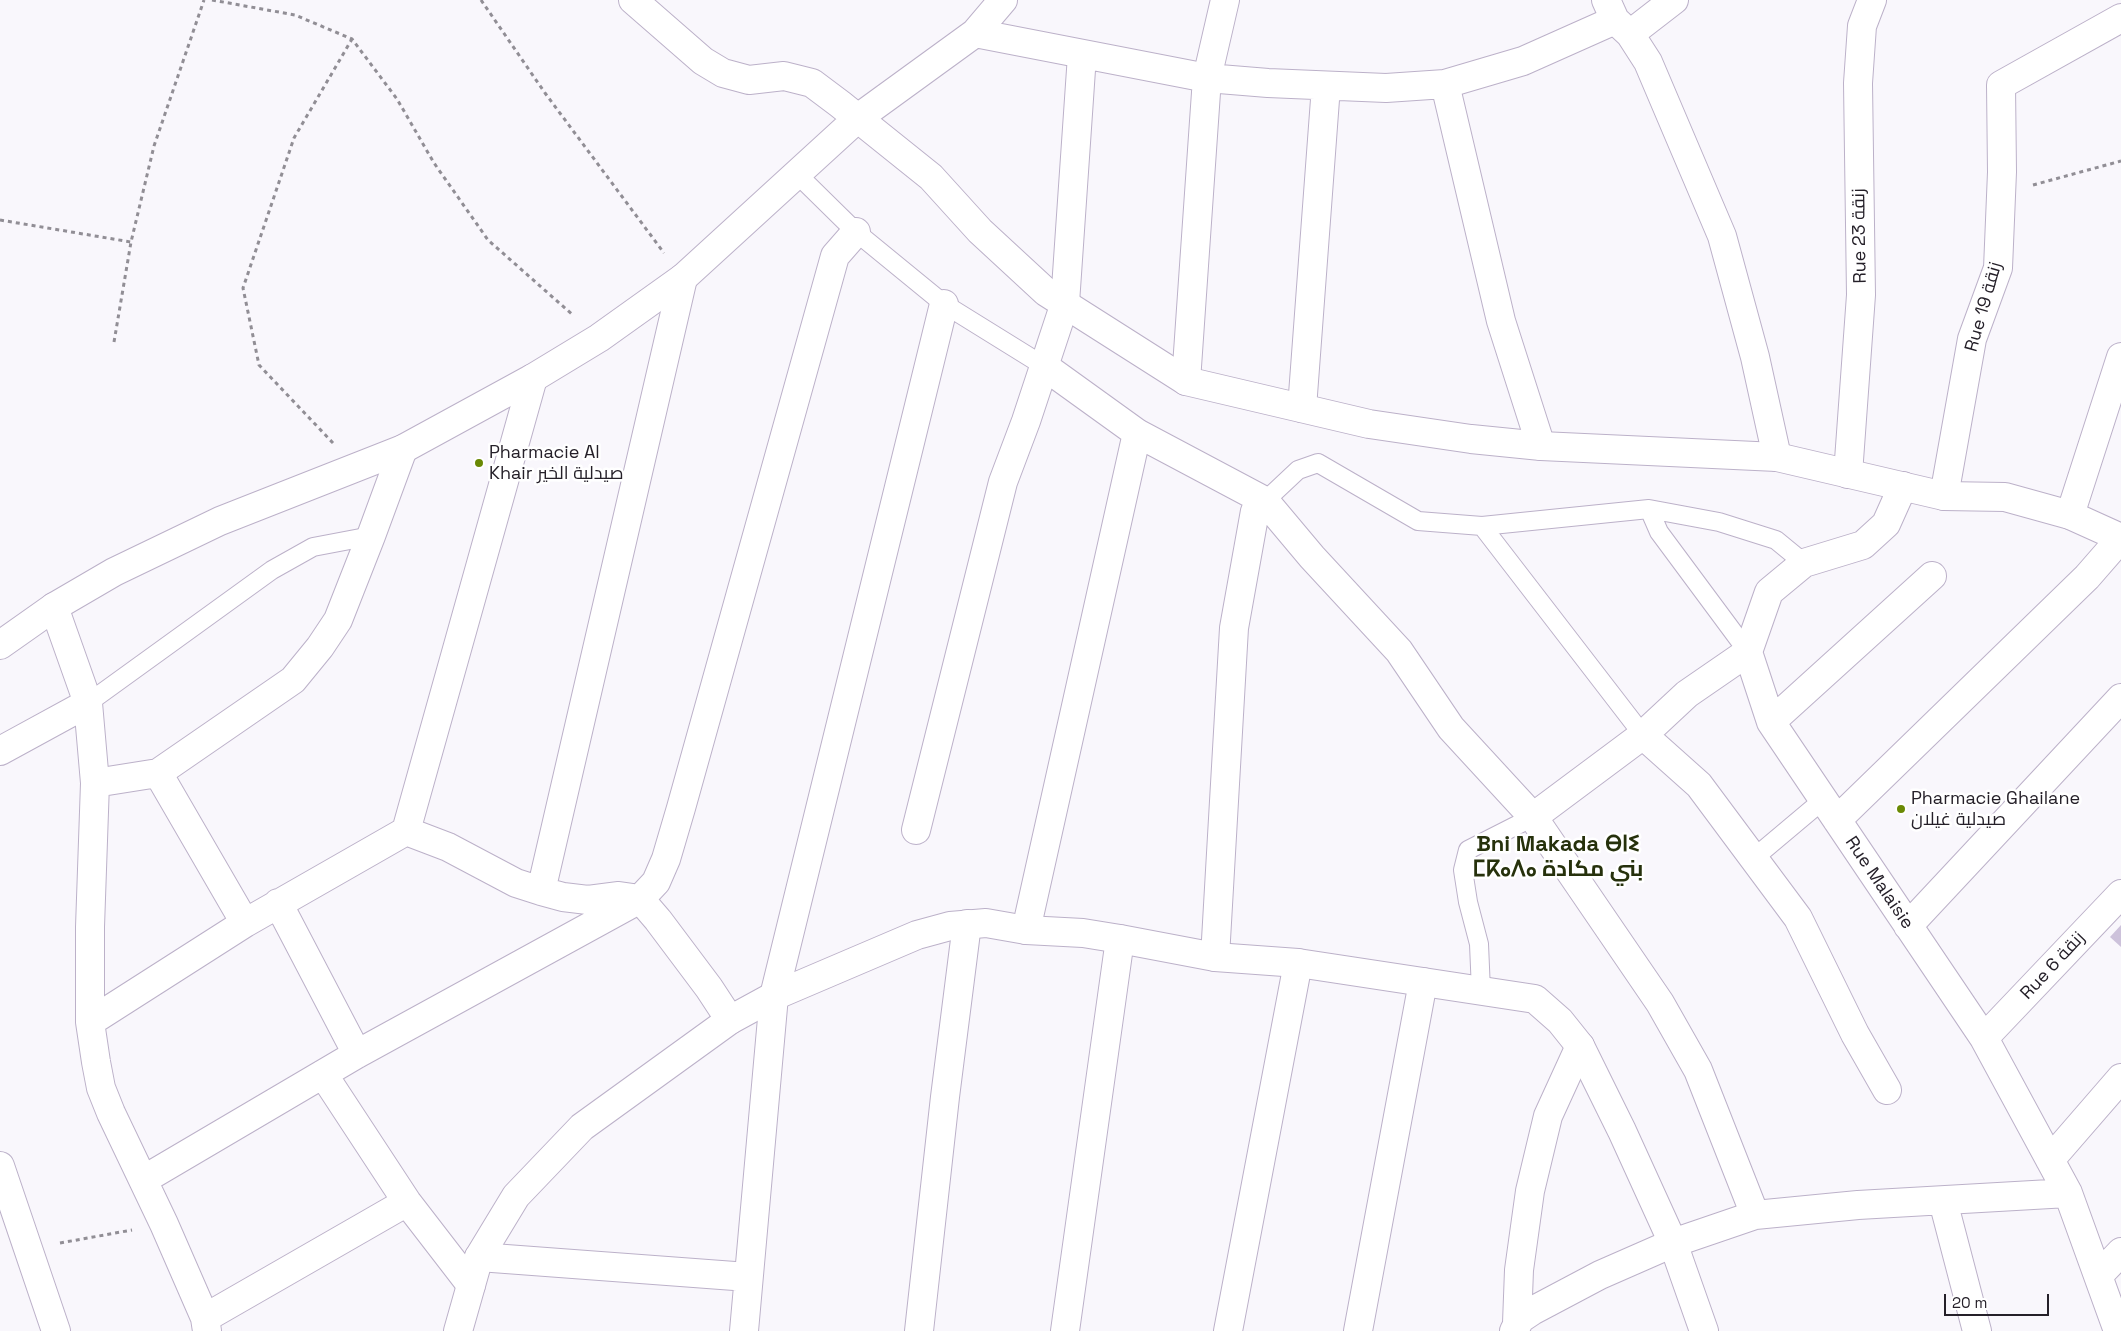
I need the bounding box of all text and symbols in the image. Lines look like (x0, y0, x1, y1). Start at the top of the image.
street label: Rue 23 زنقة (1848, 188, 1872, 284)
street label: Rue 19 زنقة (1961, 260, 2007, 354)
place label: Pharmacie Al Khair صيدلية الخير (489, 442, 623, 484)
marker: Pharmacie Al Khair صيدلية الخير (473, 457, 485, 469)
place label: Pharmacie Ghailane صيدلية غيلان (1911, 788, 2080, 831)
marker: Pharmacie Ghailane صيدلية غيلان (1895, 803, 1907, 815)
district label: Bni Makada ⴱⵏⵉ ⵎⴽⴰⴷⴰ بني مكادة (1473, 832, 1643, 884)
street label: Rue Malaisie (1840, 832, 1918, 934)
street label: Rue 6 زنقة (2016, 928, 2090, 1004)
scale bar (1946, 1284, 2051, 1316)
text: 20 m (1952, 1293, 1987, 1312)

